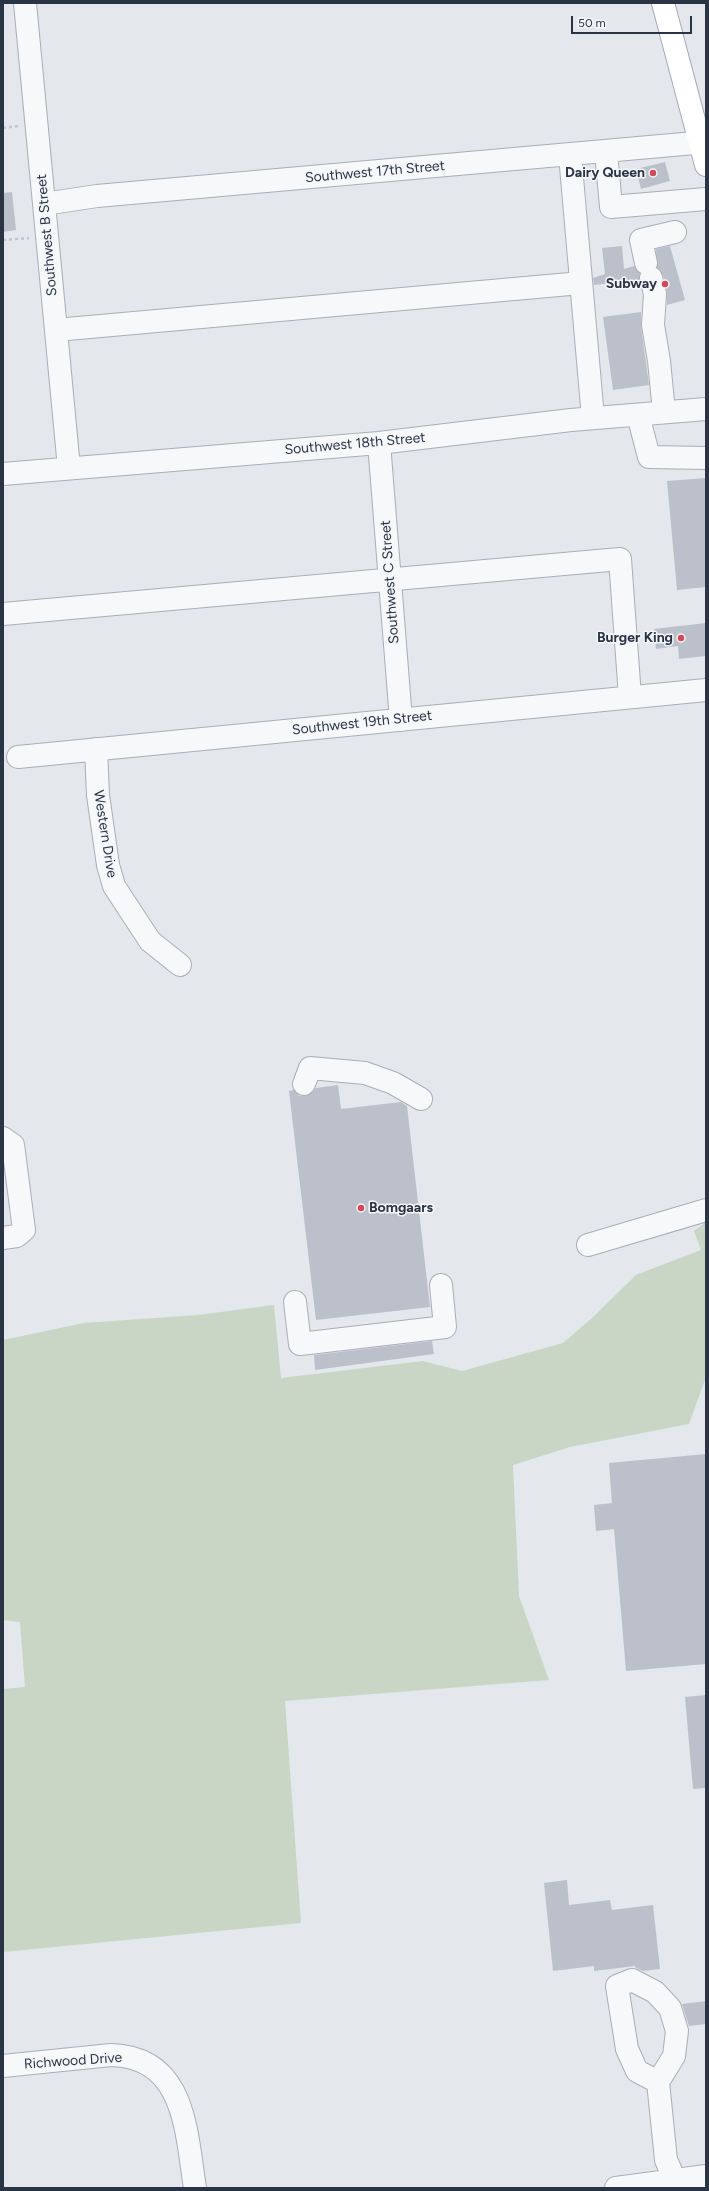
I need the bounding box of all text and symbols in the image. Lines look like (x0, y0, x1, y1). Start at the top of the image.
scale bar (573, 8, 694, 34)
text: 50 m (578, 16, 606, 30)
street label: Southwest 17th Street (304, 158, 446, 186)
place label: Dairy Queen (565, 165, 645, 181)
marker: Dairy Queen (648, 168, 658, 178)
street label: Southwest B Street (33, 173, 61, 297)
place label: Subway (606, 276, 657, 292)
marker: Subway (660, 279, 670, 289)
street label: Southwest 18th Street (284, 429, 426, 459)
street label: Southwest C Street (377, 520, 403, 644)
place label: Burger King (597, 630, 673, 646)
marker: Burger King (676, 633, 686, 643)
street label: Southwest 19th Street (291, 707, 433, 739)
street label: Western Drive (90, 789, 120, 879)
place label: Bomgaars (369, 1200, 433, 1216)
marker: Bomgaars (356, 1203, 366, 1213)
street label: Richwood Drive (23, 2049, 123, 2073)

